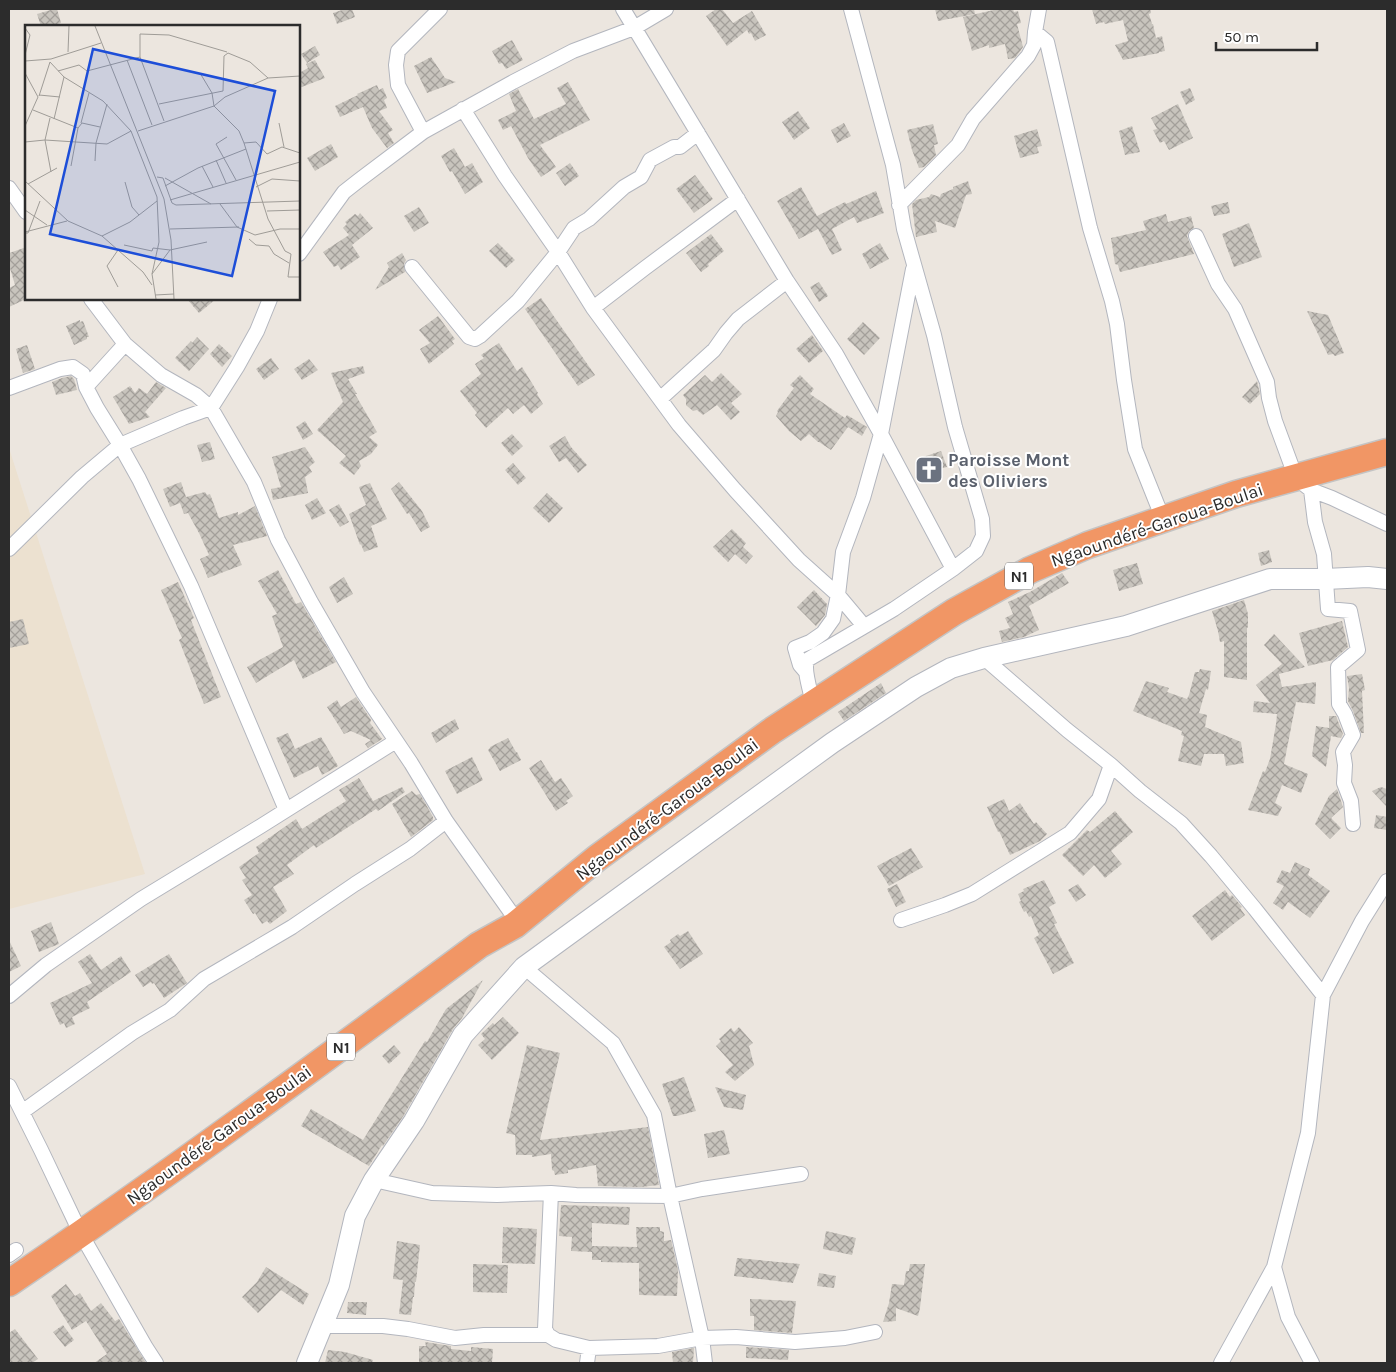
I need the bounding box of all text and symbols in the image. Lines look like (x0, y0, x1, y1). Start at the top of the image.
scale bar (1216, 20, 1317, 52)
inset map (25, 25, 300, 300)
text: 50 m (1224, 28, 1259, 46)
place label: Paroisse Mont des Oliviers (948, 449, 1069, 492)
church icon: Paroisse Mont des Oliviers (914, 455, 944, 485)
street label: Ngaoundéré-Garoua-Boulai (1048, 478, 1266, 572)
road number: N1 (1005, 562, 1033, 590)
street label: Ngaoundéré-Garoua-Boulai (571, 733, 763, 885)
road number: N1 (327, 1034, 355, 1060)
street label: Ngaoundéré-Garoua-Boulai (122, 1061, 316, 1209)

